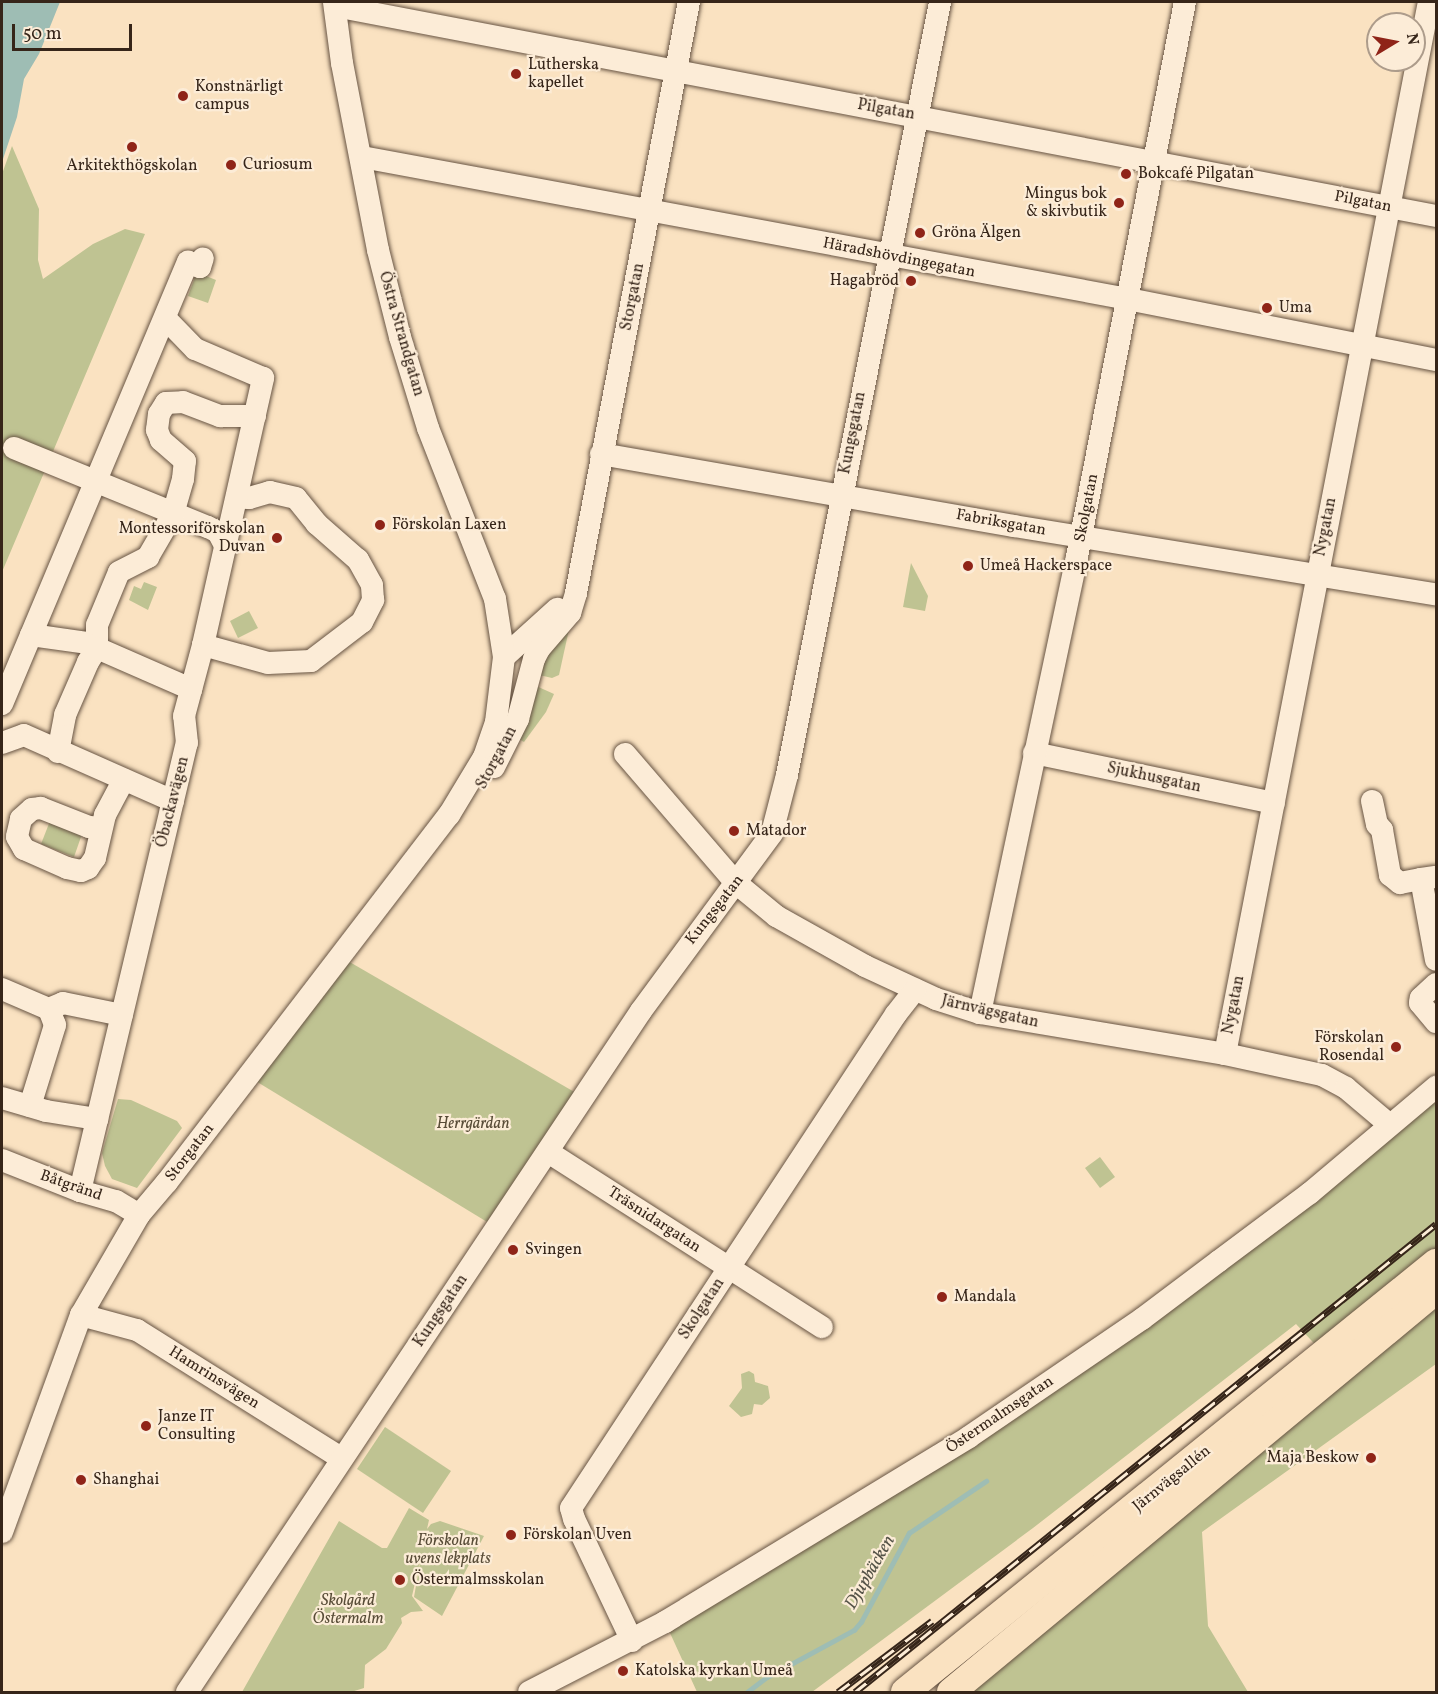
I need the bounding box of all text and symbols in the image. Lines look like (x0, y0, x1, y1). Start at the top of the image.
scale bar (15, 12, 135, 50)
north arrow (1366, 12, 1426, 72)
text: 50 m (23, 22, 62, 47)
text: N (1400, 32, 1424, 47)
place label: Lutherska kapellet (528, 55, 599, 93)
marker: Lutherska kapellet (509, 67, 523, 81)
place label: Konstnärligt campus (195, 77, 283, 115)
marker: Konstnärligt campus (176, 89, 190, 103)
street label: Pilgatan (856, 96, 916, 124)
marker: Arkitekthögskolan (125, 140, 139, 154)
place label: Curiosum (243, 155, 313, 175)
place label: Arkitekthögskolan (66, 156, 198, 176)
marker: Curiosum (224, 158, 238, 172)
place label: Bokcafé Pilgatan (1138, 164, 1254, 184)
marker: Bokcafé Pilgatan (1119, 167, 1133, 181)
place label: Mingus bok & skivbutik (1025, 184, 1107, 222)
street label: Pilgatan (1333, 187, 1393, 217)
marker: Mingus bok & skivbutik (1112, 196, 1126, 210)
place label: Gröna Älgen (932, 223, 1021, 243)
marker: Gröna Älgen (913, 226, 927, 240)
street label: Häradshövdingegatan (821, 234, 977, 282)
street label: Storgatan (617, 262, 649, 332)
street label: Östra Strandgatan (374, 269, 428, 399)
place label: Hagabröd (830, 271, 899, 291)
marker: Hagabröd (904, 274, 918, 288)
place label: Uma (1279, 298, 1312, 318)
marker: Uma (1260, 301, 1274, 315)
street label: Kungsgatan (836, 390, 870, 476)
street label: Skolgatan (1071, 472, 1103, 544)
street label: Nygatan (1311, 496, 1341, 558)
street label: Fabriksgatan (955, 506, 1047, 540)
place label: Förskolan Laxen (392, 515, 506, 535)
marker: Förskolan Laxen (373, 518, 387, 532)
place label: Montessoriförskolan Duvan (119, 519, 265, 557)
marker: Montessoriförskolan Duvan (270, 531, 284, 545)
place label: Umeå Hackerspace (980, 556, 1112, 576)
marker: Umeå Hackerspace (961, 559, 975, 573)
street label: Storgatan (472, 723, 522, 793)
street label: Öbackavägen (152, 755, 194, 849)
street label: Sjukhusgatan (1105, 759, 1203, 797)
place label: Matador (746, 821, 806, 841)
marker: Matador (727, 824, 741, 838)
street label: Kungsgatan (682, 871, 748, 949)
street label: Nygatan (1219, 974, 1249, 1036)
street label: Järnvägsgatan (939, 991, 1041, 1033)
place label: Förskolan Rosendal (1315, 1028, 1384, 1066)
marker: Förskolan Rosendal (1389, 1040, 1403, 1054)
park label: Herrgärdan (437, 1114, 509, 1134)
street label: Storgatan (161, 1120, 219, 1186)
street label: Båtgränd (37, 1166, 105, 1206)
street label: Träsnidargatan (604, 1183, 704, 1257)
place label: Svingen (525, 1240, 582, 1260)
marker: Svingen (506, 1243, 520, 1257)
street label: Kungsgatan (410, 1271, 472, 1351)
street label: Skolgatan (675, 1275, 729, 1343)
place label: Mandala (954, 1287, 1016, 1307)
marker: Mandala (935, 1290, 949, 1304)
street label: Hamrinsvägen (165, 1342, 263, 1414)
street label: Östermalmsgatan (943, 1372, 1057, 1458)
place label: Janze IT Consulting (158, 1407, 235, 1445)
marker: Janze IT Consulting (139, 1419, 153, 1433)
street label: Järnvägsallén (1129, 1442, 1215, 1516)
place label: Maja Beskow (1267, 1448, 1359, 1468)
marker: Maja Beskow (1364, 1451, 1378, 1465)
place label: Shanghai (93, 1470, 159, 1490)
marker: Shanghai (74, 1473, 88, 1487)
place label: Förskolan Uven (523, 1525, 632, 1545)
marker: Förskolan Uven (504, 1528, 518, 1542)
park label: Förskolan uvens lekplats (405, 1531, 491, 1569)
water label: Djupbäcken (841, 1532, 901, 1614)
place label: Östermalmsskolan (412, 1570, 544, 1590)
marker: Östermalmsskolan (393, 1573, 407, 1587)
park label: Skolgård Östermalm (313, 1591, 383, 1629)
place label: Katolska kyrkan Umeå (635, 1661, 793, 1681)
marker: Katolska kyrkan Umeå (616, 1664, 630, 1678)

